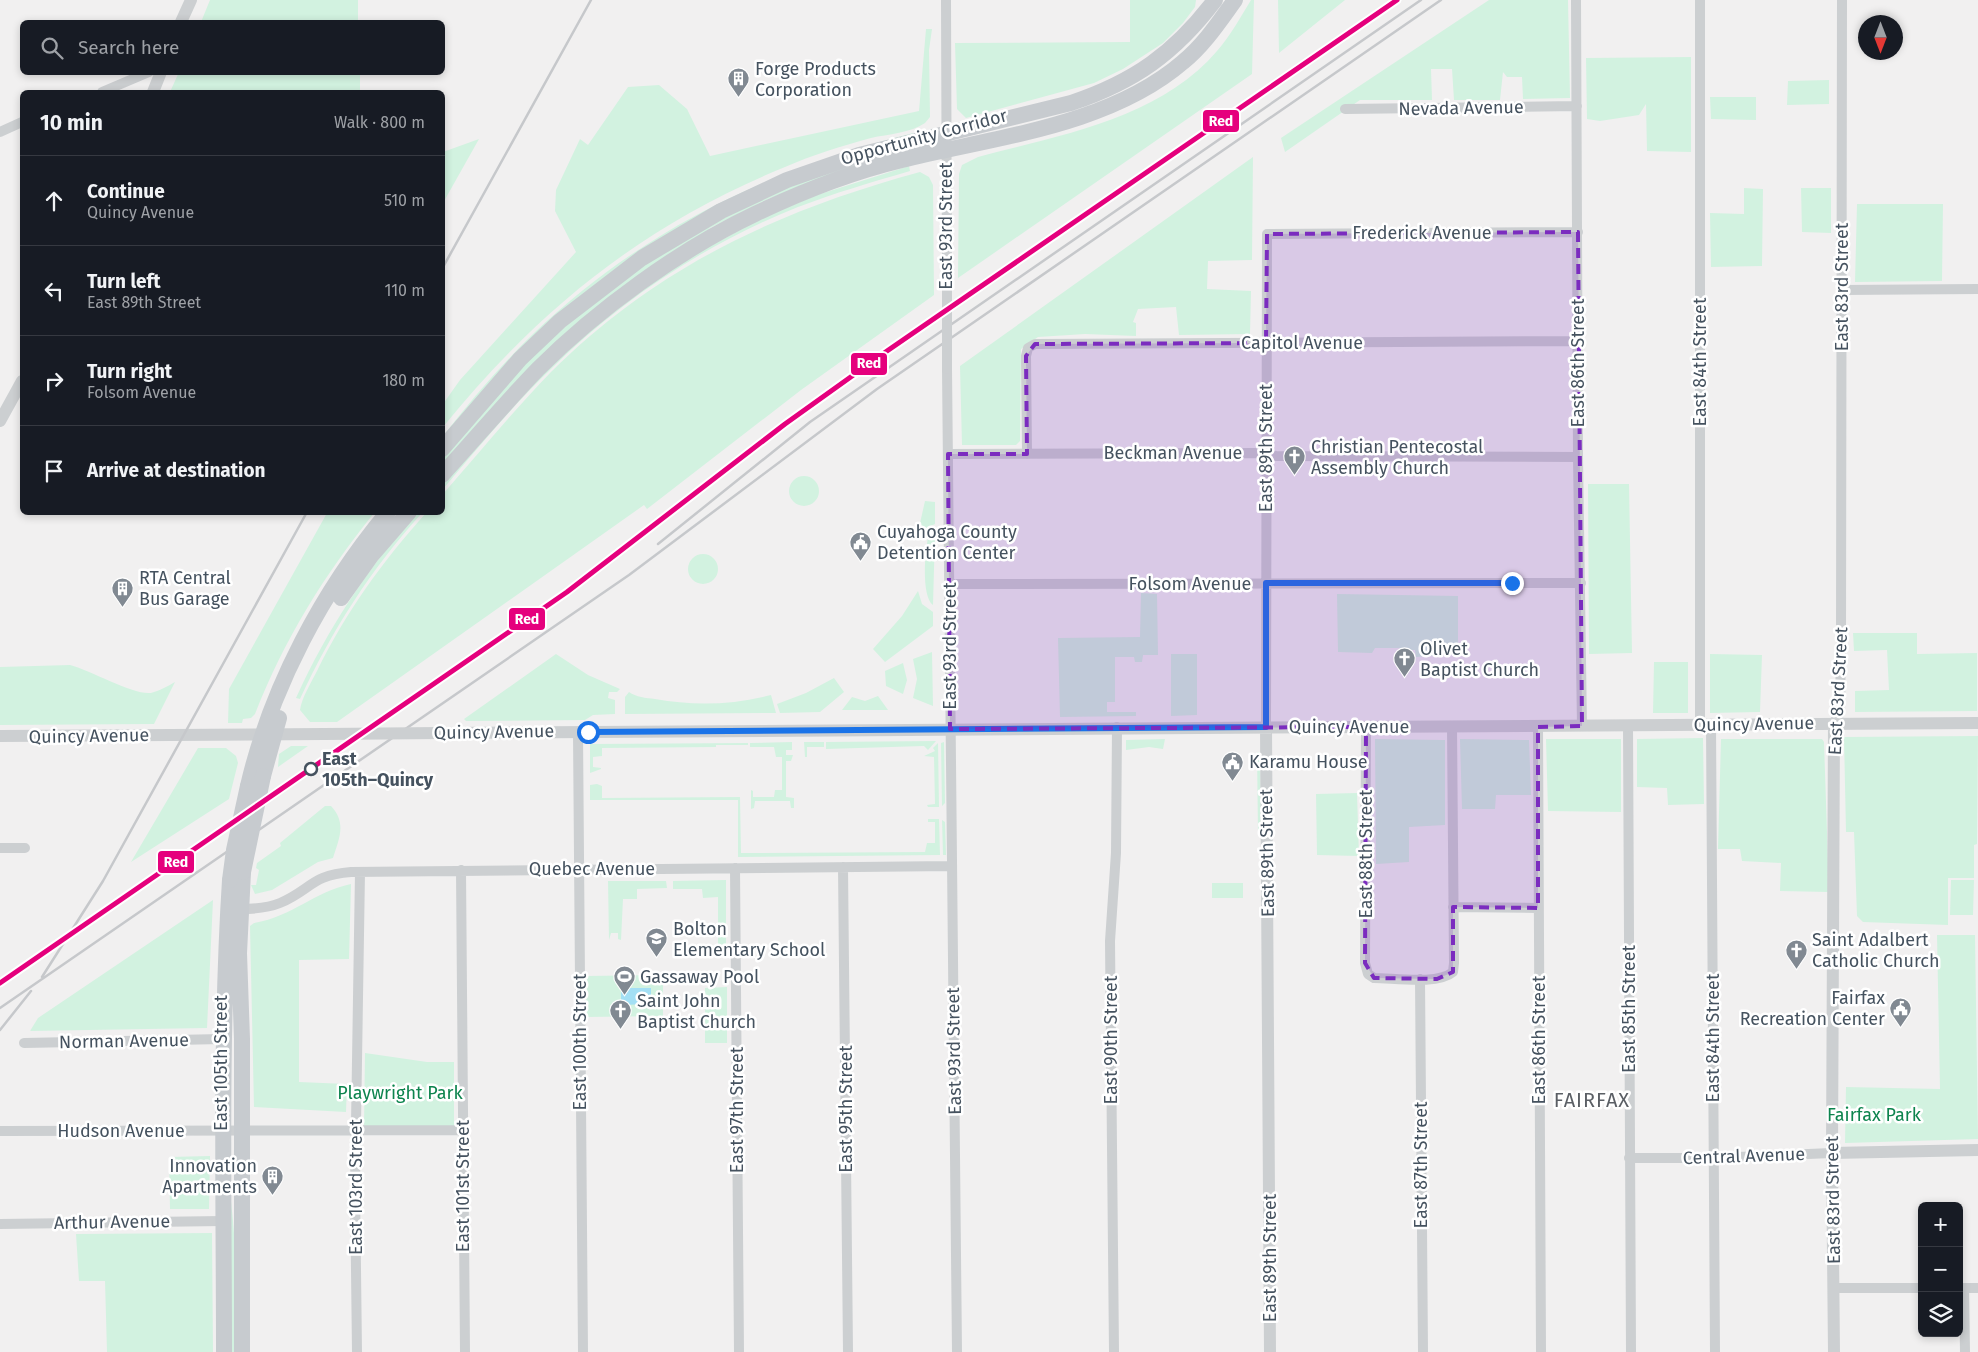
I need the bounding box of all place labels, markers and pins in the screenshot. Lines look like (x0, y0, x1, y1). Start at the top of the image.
place label: Forge Products Corporation (755, 58, 876, 101)
building icon: Forge Products Corporation (727, 67, 751, 98)
place label: Christian Pentecostal Assembly Church (1311, 436, 1483, 479)
church icon: Christian Pentecostal Assembly Church (1283, 445, 1307, 476)
place label: Cuyahoga County Detention Center (877, 521, 1017, 564)
public building icon: Cuyahoga County Detention Center (849, 530, 873, 561)
place label: RTA Central Bus Garage (139, 567, 231, 610)
building icon: RTA Central Bus Garage (111, 576, 135, 607)
place label: Olivet Baptist Church (1420, 638, 1539, 681)
church icon: Olivet Baptist Church (1392, 647, 1416, 678)
place label: East 105th–Quincy (322, 748, 434, 791)
public building icon: Karamu House (1221, 750, 1245, 781)
place label: Karamu House (1249, 751, 1368, 773)
marker: East 105th–Quincy (304, 762, 318, 776)
place label: Bolton Elementary School (673, 918, 825, 961)
school or university icon: Bolton Elementary School (645, 927, 669, 958)
place label: Saint Adalbert Catholic Church (1812, 929, 1939, 972)
church icon: Saint Adalbert Catholic Church (1784, 938, 1808, 969)
sports icon: Gassaway Pool (612, 965, 636, 996)
place label: Gassaway Pool (640, 966, 759, 988)
place label: Fairfax Recreation Center (1740, 987, 1885, 1030)
place label: Saint John Baptist Church (637, 990, 756, 1033)
public building icon: Fairfax Recreation Center (1889, 996, 1913, 1027)
church icon: Saint John Baptist Church (609, 999, 633, 1030)
place label: Innovation Apartments (162, 1155, 257, 1198)
building icon: Innovation Apartments (261, 1164, 285, 1195)

